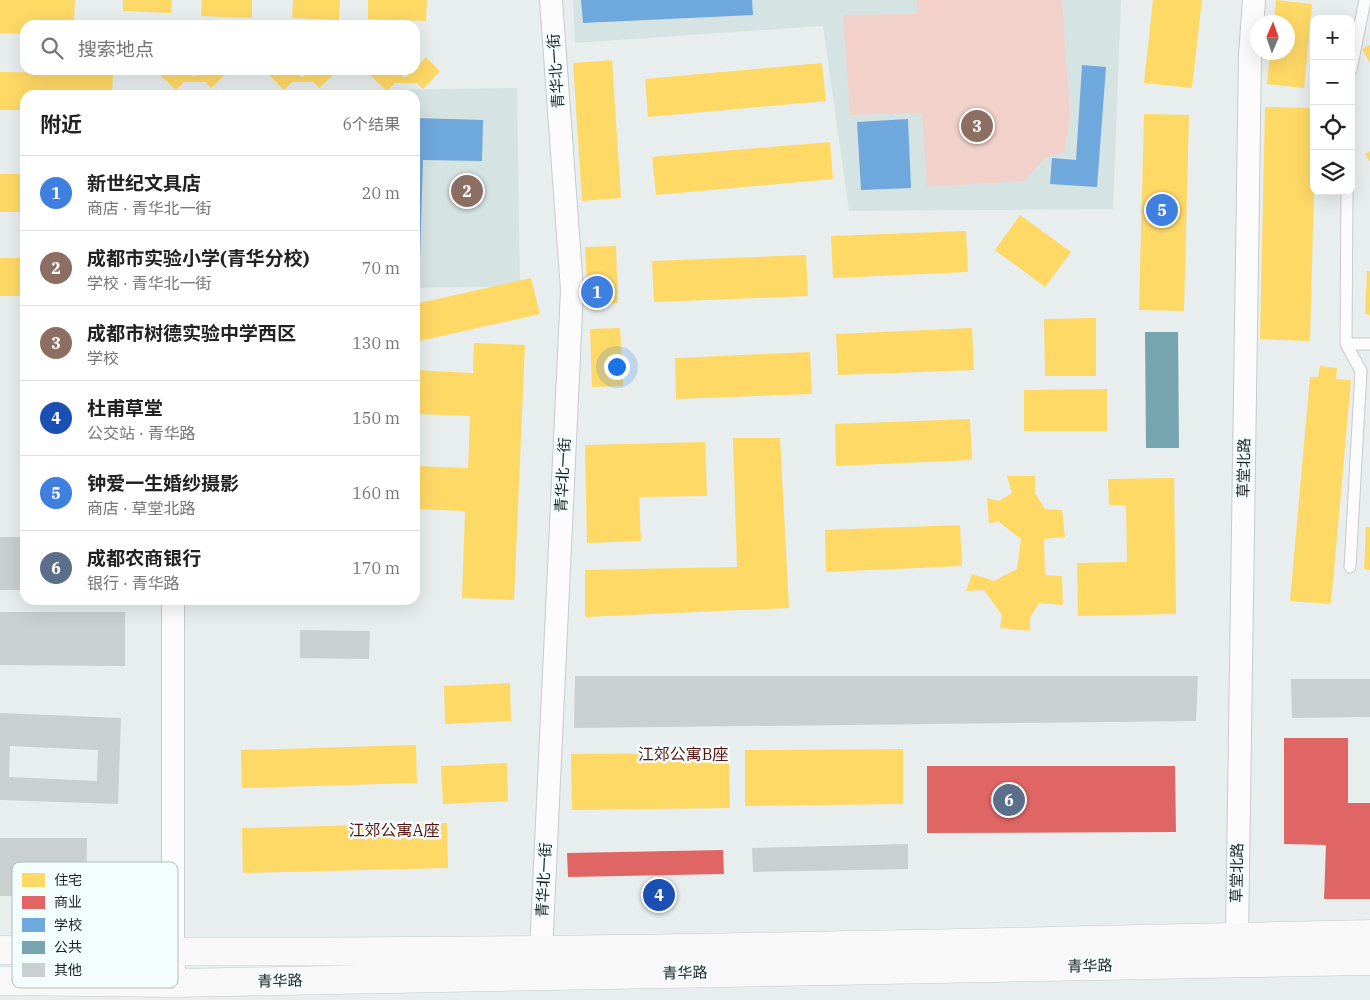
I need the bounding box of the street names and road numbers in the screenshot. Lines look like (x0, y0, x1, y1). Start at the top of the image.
street label: 青华北一街 (543, 33, 568, 109)
street label: 青华北一街 (551, 437, 574, 513)
street label: 草堂北路 (1233, 438, 1254, 498)
street label: 青华北一街 (532, 842, 555, 918)
street label: 草堂北路 (1226, 843, 1247, 903)
street label: 青华路 (1067, 956, 1113, 975)
street label: 青华路 (662, 963, 708, 982)
street label: 青华路 (257, 971, 303, 990)

